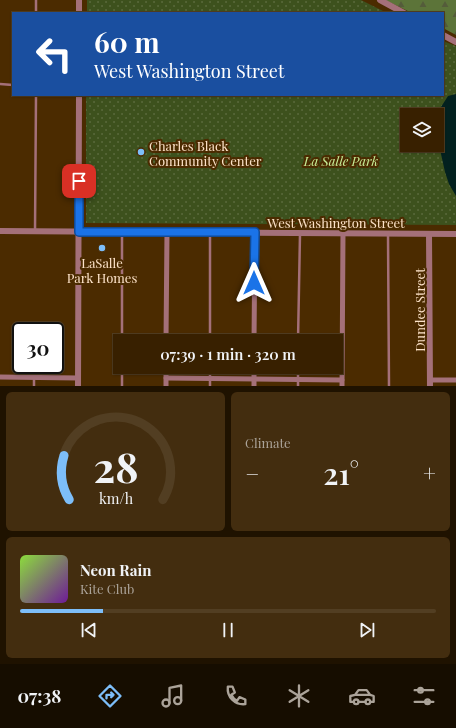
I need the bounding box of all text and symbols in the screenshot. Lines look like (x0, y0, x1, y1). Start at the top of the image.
text: 60 m (94, 23, 160, 60)
icon: left (28, 28, 80, 80)
text: West Washington Street (94, 59, 284, 83)
map controls (400, 108, 444, 152)
button: layers (400, 108, 444, 152)
place label: Charles Black Community Center (149, 137, 262, 169)
marker: Charles Black Community Center (136, 147, 146, 157)
park label: La Salle Park (303, 152, 378, 169)
pin (62, 164, 96, 198)
icon: arrive (68, 170, 90, 192)
street label: West Washington Street (266, 214, 405, 231)
marker: LaSalle Park Homes (97, 243, 107, 253)
place label: LaSalle Park Homes (67, 254, 137, 286)
position arrow (233, 262, 275, 304)
street label: Dundee Street (411, 268, 428, 352)
speed limit sign: 30 (12, 322, 64, 374)
text: 07:39 · 1 min · 320 m (160, 344, 296, 364)
text: Climate (245, 434, 291, 451)
text: 28 (93, 437, 138, 492)
text: 21° (323, 453, 359, 493)
text: − (245, 458, 259, 488)
text: + (423, 458, 436, 488)
text: km/h (98, 488, 133, 507)
text: Neon Rain (80, 560, 151, 580)
text: Kite Club (80, 580, 134, 597)
icon: previous (78, 619, 100, 641)
icon: pause (217, 619, 239, 641)
icon: next (356, 619, 378, 641)
icon: directions (96, 682, 124, 710)
icon: music (159, 682, 187, 710)
icon: phone (222, 682, 250, 710)
icon: climate (285, 682, 313, 710)
icon: car (348, 682, 376, 710)
icon: filters (410, 682, 438, 710)
text: 07:38 (17, 684, 61, 708)

